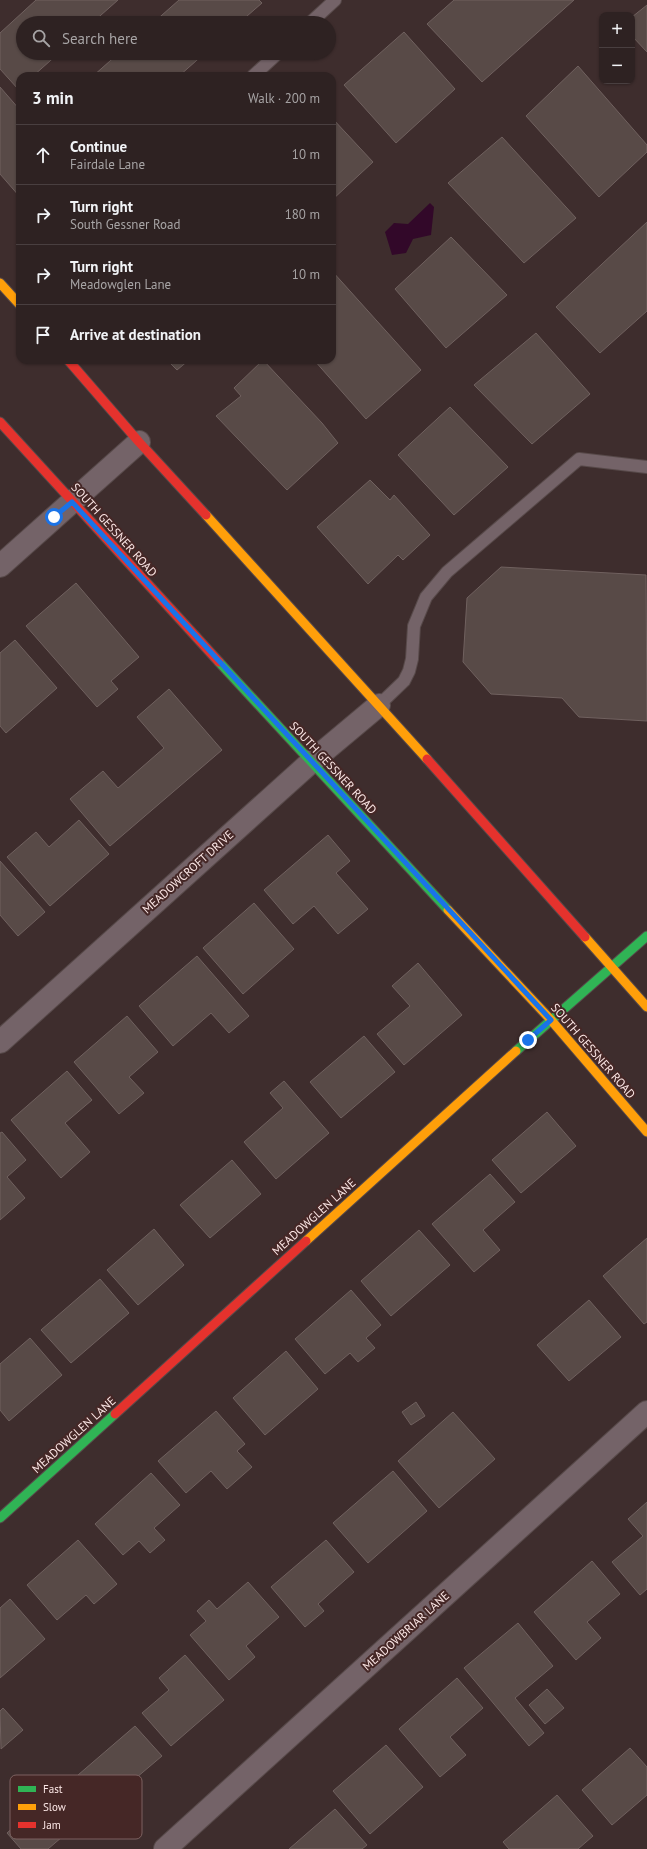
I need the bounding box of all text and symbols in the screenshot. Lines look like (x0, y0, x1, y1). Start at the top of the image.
map controls (599, 12, 635, 84)
button: + (599, 12, 635, 48)
search box (16, 16, 336, 60)
icon: search (30, 27, 52, 49)
text: Search here (62, 29, 138, 48)
button: − (599, 48, 635, 84)
text: 3 min (32, 87, 73, 109)
text: Walk · 200 m (248, 90, 320, 107)
text: Continue (70, 137, 127, 156)
icon: ahead (32, 144, 54, 166)
text: 10 m (292, 146, 320, 163)
text: Fairdale Lane (70, 156, 145, 173)
text: Turn right (70, 197, 133, 216)
icon: right (32, 204, 54, 226)
text: 180 m (285, 206, 320, 223)
text: South Gessner Road (70, 216, 181, 233)
text: Turn right (70, 257, 133, 276)
icon: right (32, 264, 54, 286)
text: 10 m (292, 266, 320, 283)
text: Meadowglen Lane (70, 276, 171, 293)
icon: arrive (32, 324, 54, 346)
text: Arrive at destination (70, 325, 201, 344)
street label: SOUTH GESSNER ROAD (68, 480, 161, 580)
route start (45, 508, 63, 526)
street label: SOUTH GESSNER ROAD (287, 718, 380, 817)
street label: MEADOWCROFT DRIVE (139, 827, 236, 916)
street label: SOUTH GESSNER ROAD (548, 1000, 639, 1101)
route end (519, 1031, 537, 1049)
street label: MEADOWGLEN LANE (269, 1175, 359, 1258)
street label: MEADOWGLEN LANE (29, 1393, 119, 1476)
street label: MEADOWBRIAR LANE (359, 1588, 452, 1674)
legend (10, 1775, 142, 1839)
text: Fast (43, 1782, 63, 1796)
text: Slow (43, 1800, 66, 1814)
text: Jam (42, 1818, 61, 1832)

